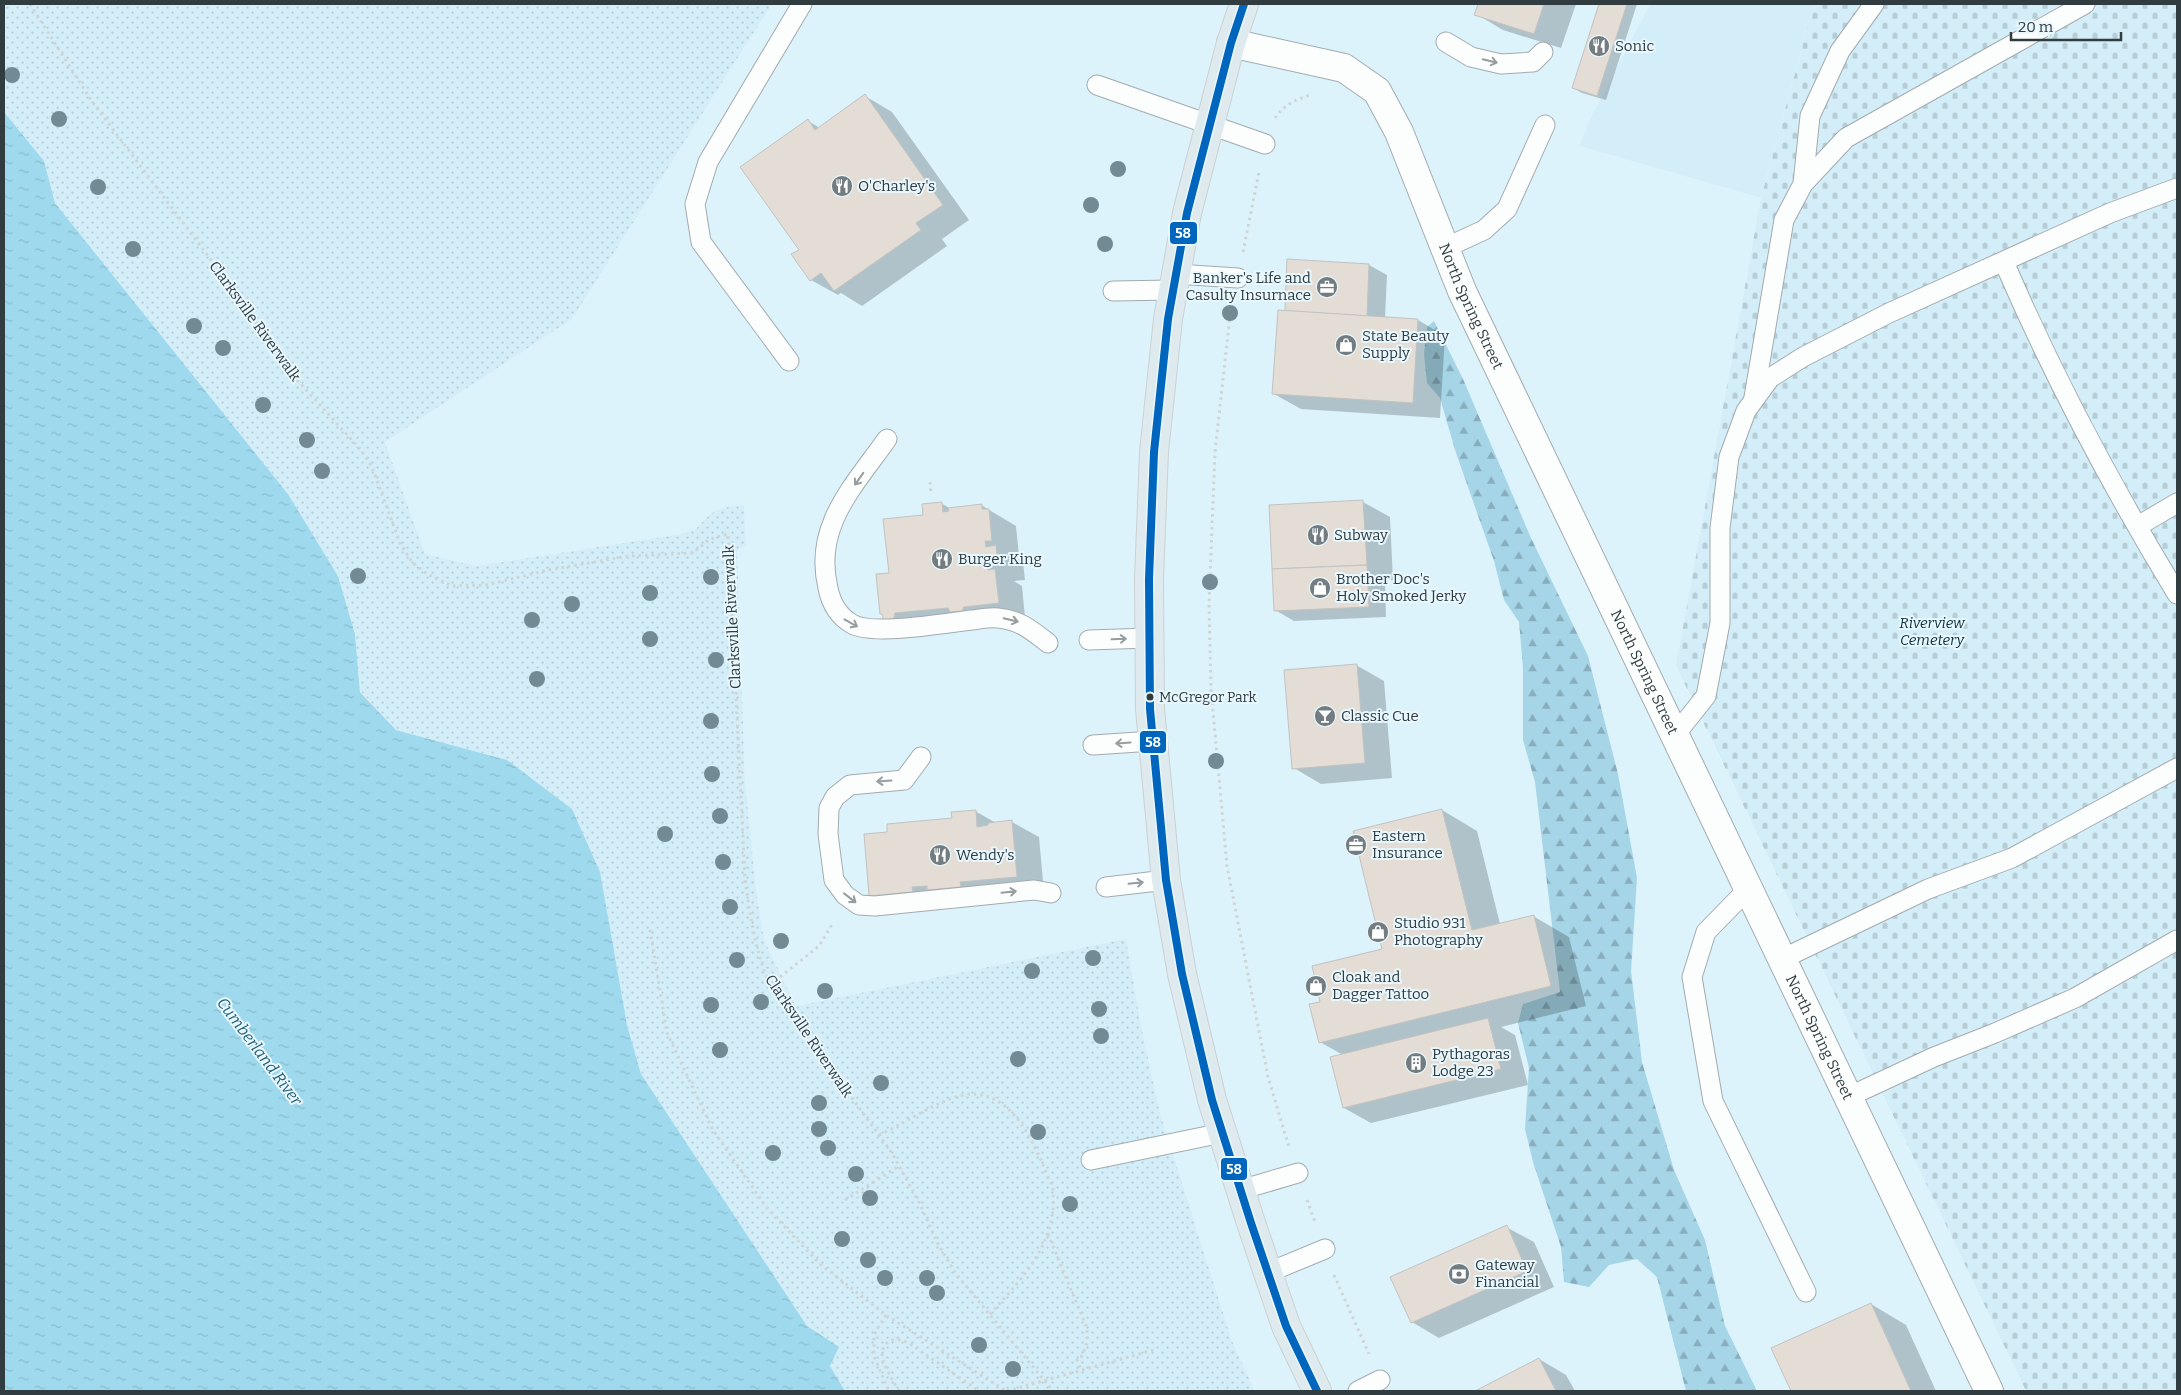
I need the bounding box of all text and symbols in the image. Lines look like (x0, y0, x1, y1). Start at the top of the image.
scale bar (2011, 10, 2121, 42)
text: 20 m (2018, 18, 2054, 36)
restaurant icon: Sonic (1587, 34, 1611, 58)
place label: Sonic (1615, 37, 1654, 55)
one-way arrow (1482, 57, 1498, 67)
restaurant icon: O'Charley's (830, 174, 854, 198)
place label: O'Charley's (858, 177, 935, 195)
line badge: 58 (1169, 221, 1198, 245)
text: 58 (1175, 225, 1191, 242)
street label: North Spring Street (1435, 241, 1507, 373)
street label: Clarksville Riverwalk (205, 257, 305, 385)
place label: Banker's Life and Casulty Insurnace (1185, 269, 1311, 304)
office icon: Banker's Life and Casulty Insurnace (1315, 275, 1339, 299)
place label: State Beauty Supply (1362, 327, 1449, 362)
shop icon: State Beauty Supply (1334, 333, 1358, 357)
one-way arrow (854, 472, 864, 486)
restaurant icon: Subway (1306, 523, 1330, 547)
place label: Subway (1334, 526, 1388, 544)
street label: Clarksville Riverwalk (719, 544, 745, 689)
restaurant icon: Burger King (930, 547, 954, 571)
place label: Burger King (958, 550, 1042, 568)
place label: Brother Doc's Holy Smoked Jerky (1336, 570, 1467, 605)
shop icon: Brother Doc's Holy Smoked Jerky (1308, 576, 1332, 600)
street label: North Spring Street (1607, 607, 1682, 738)
park label: Riverview Cemetery (1899, 614, 1966, 649)
one-way arrow (1003, 616, 1019, 625)
one-way arrow (844, 618, 858, 628)
one-way arrow (1110, 634, 1127, 644)
place label: McGregor Park (1159, 689, 1257, 706)
marker: McGregor Park (1145, 692, 1155, 702)
bar icon: Classic Cue (1313, 704, 1337, 728)
place label: Classic Cue (1341, 707, 1419, 725)
line badge: 58 (1139, 730, 1167, 754)
text: 58 (1145, 734, 1161, 751)
one-way arrow (1115, 739, 1131, 748)
one-way arrow (876, 777, 892, 786)
place label: Eastern Insurance (1372, 827, 1443, 862)
office icon: Eastern Insurance (1344, 833, 1368, 857)
restaurant icon: Wendy's (928, 843, 952, 867)
place label: Wendy's (956, 846, 1014, 864)
one-way arrow (1128, 878, 1144, 888)
one-way arrow (1001, 887, 1017, 897)
one-way arrow (843, 893, 857, 903)
place label: Studio 931 Photography (1394, 914, 1483, 949)
shop icon: Studio 931 Photography (1366, 920, 1390, 944)
place label: Cloak and Dagger Tattoo (1332, 968, 1429, 1003)
street label: Clarksville Riverwalk (761, 971, 857, 1101)
street label: North Spring Street (1782, 972, 1857, 1103)
shop icon: Cloak and Dagger Tattoo (1304, 974, 1328, 998)
water label: Cumberland River (213, 994, 307, 1110)
place label: Pythagoras Lodge 23 (1432, 1045, 1510, 1080)
building icon: Pythagoras Lodge 23 (1404, 1051, 1428, 1075)
line badge: 58 (1220, 1157, 1248, 1181)
text: 58 (1226, 1161, 1242, 1178)
place label: Gateway Financial (1475, 1256, 1539, 1291)
bank icon: Gateway Financial (1447, 1262, 1471, 1286)

